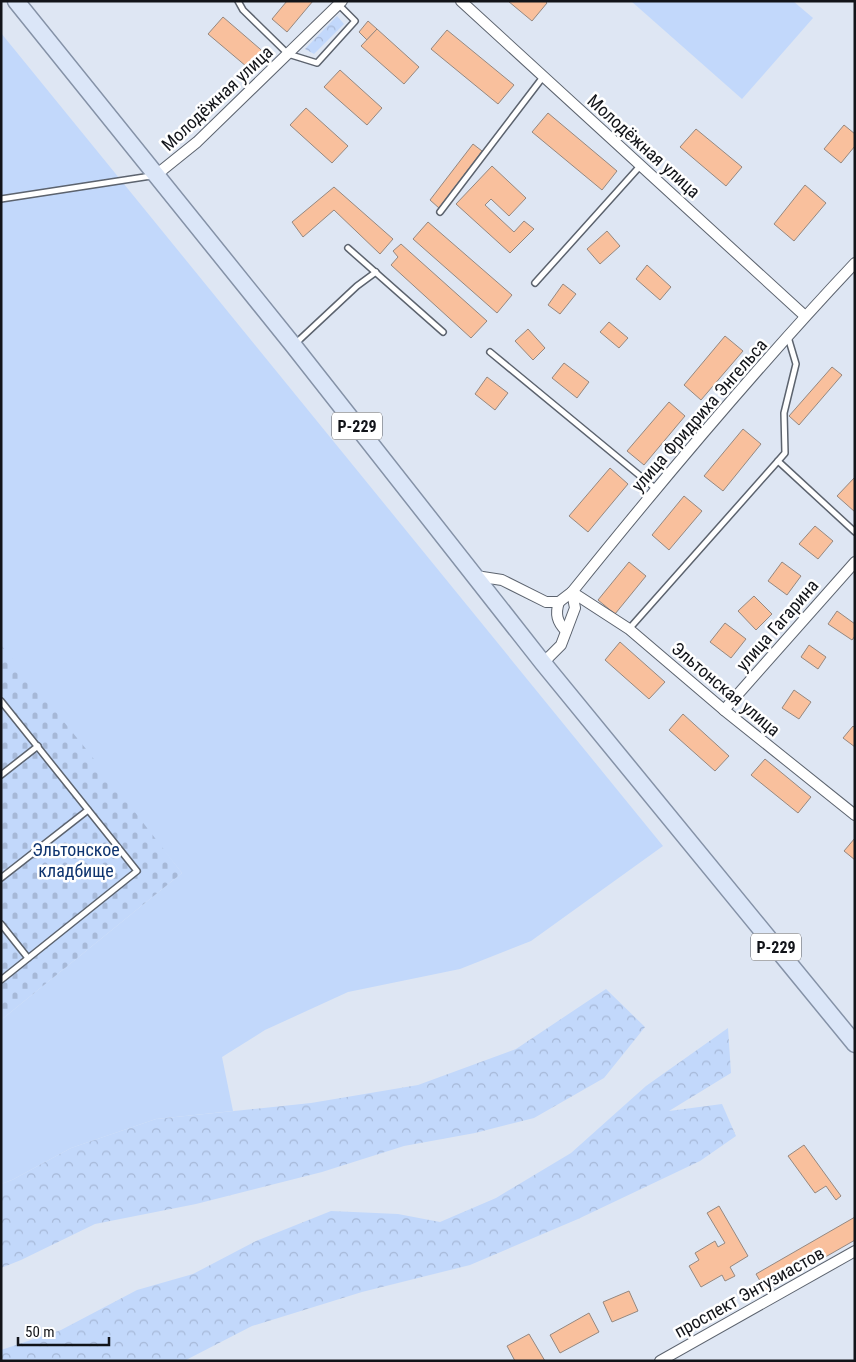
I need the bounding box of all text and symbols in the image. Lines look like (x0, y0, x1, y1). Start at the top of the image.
street label: Молодёжная улица (157, 41, 277, 155)
street label: Молодёжная улица (583, 90, 705, 202)
street label: улица Фридриха Энгельса (627, 334, 771, 496)
road number: Р-229 (332, 412, 382, 440)
street label: улица Гагарина (732, 575, 822, 675)
street label: Эльтонская улица (668, 638, 784, 740)
park label: Эльтонское кладбище (32, 839, 120, 881)
road number: Р-229 (751, 934, 801, 960)
street label: проспект Энтузиастов (670, 1242, 828, 1342)
scale bar (18, 1314, 109, 1346)
text: 50 m (25, 1323, 55, 1341)

